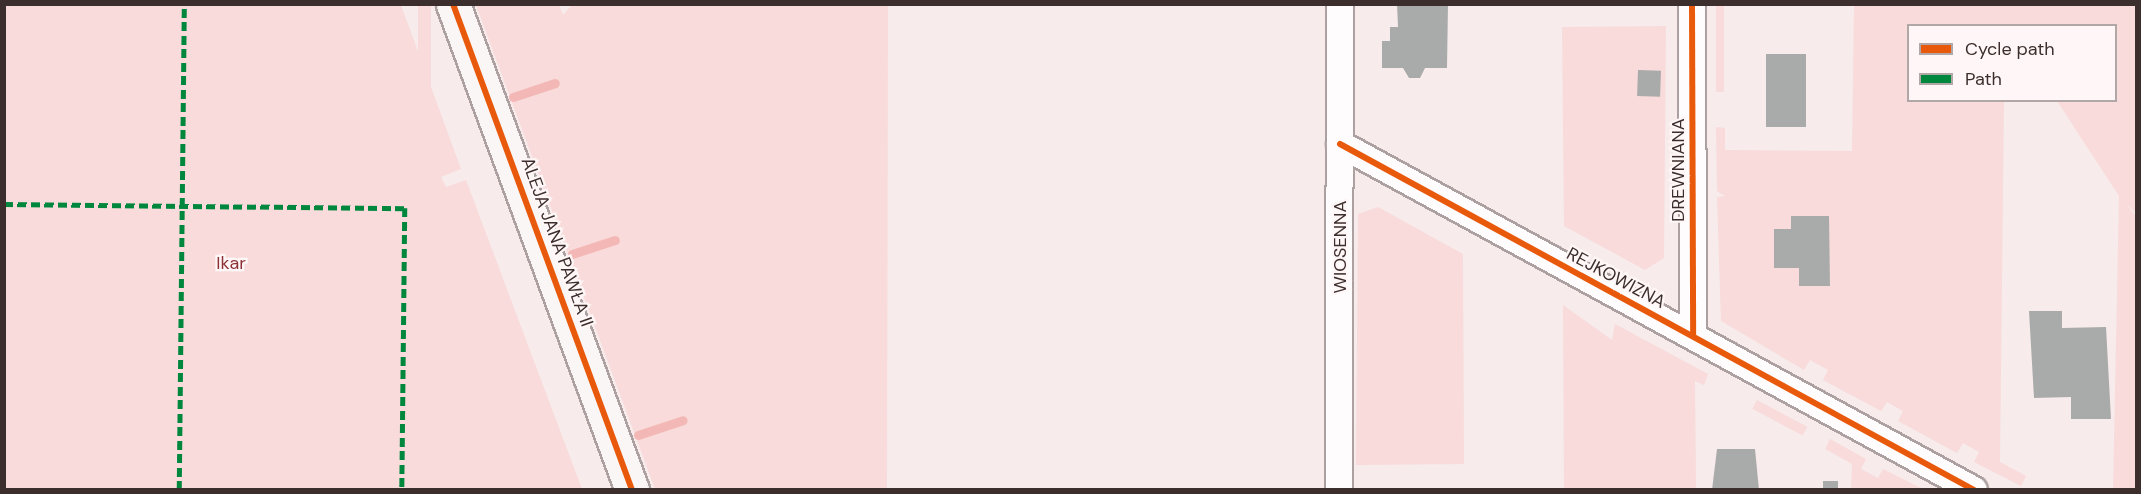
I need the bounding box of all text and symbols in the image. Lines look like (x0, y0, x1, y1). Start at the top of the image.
legend (1907, 24, 2117, 102)
text: Cycle path (1965, 37, 2055, 61)
text: Path (1965, 67, 2002, 91)
street label: DREWNIANA (1667, 118, 1689, 222)
street label: ALEJA JANA PAWŁA II (516, 154, 598, 330)
street label: WIOSENNA (1329, 200, 1351, 294)
street label: REJKOWIZNA (1563, 243, 1669, 313)
park label: Ikar (216, 252, 246, 274)

